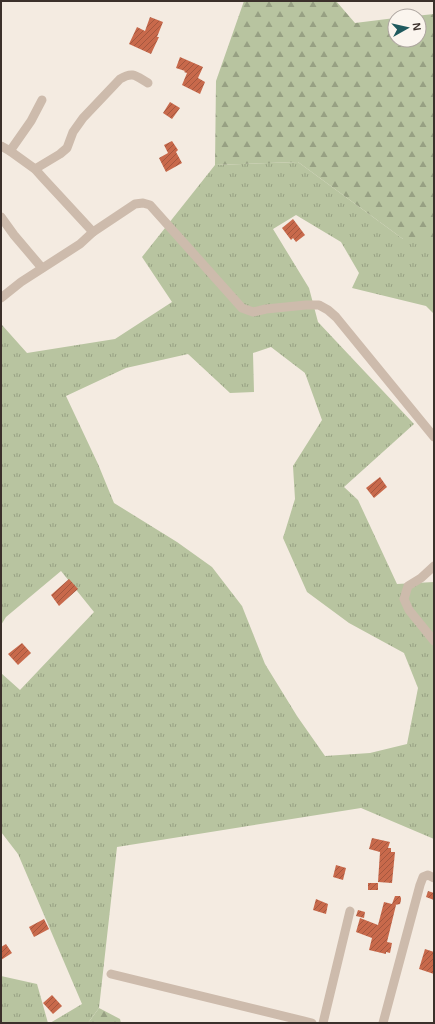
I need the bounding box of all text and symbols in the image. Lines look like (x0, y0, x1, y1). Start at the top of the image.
north arrow (387, 8, 427, 48)
text: N (410, 22, 423, 31)

